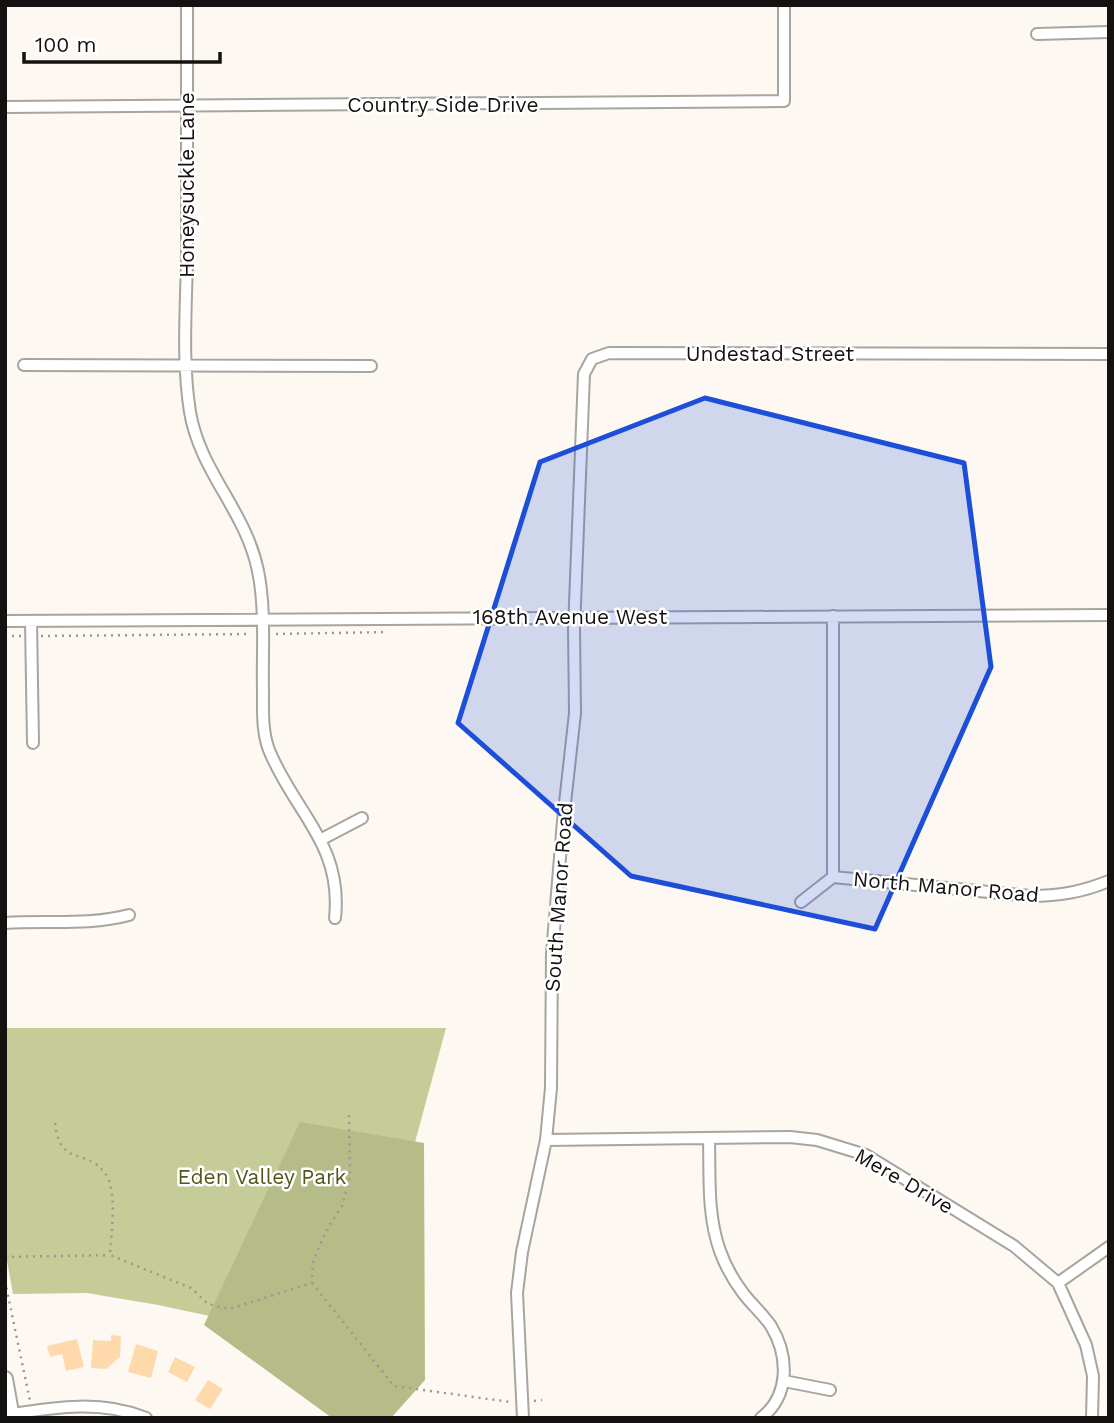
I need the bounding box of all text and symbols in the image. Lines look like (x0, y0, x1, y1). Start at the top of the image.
scale bar (24, 21, 220, 65)
text: 100 m (35, 32, 97, 57)
street label: Honeysuckle Lane (174, 92, 199, 278)
street label: Country Side Drive (347, 92, 539, 117)
street label: Undestad Street (686, 341, 854, 366)
street label: 168th Avenue West (473, 604, 667, 629)
street label: South Manor Road (539, 801, 578, 992)
street label: North Manor Road (852, 866, 1040, 907)
street label: Mere Drive (851, 1142, 958, 1219)
park label: Eden Valley Park (177, 1164, 347, 1189)

